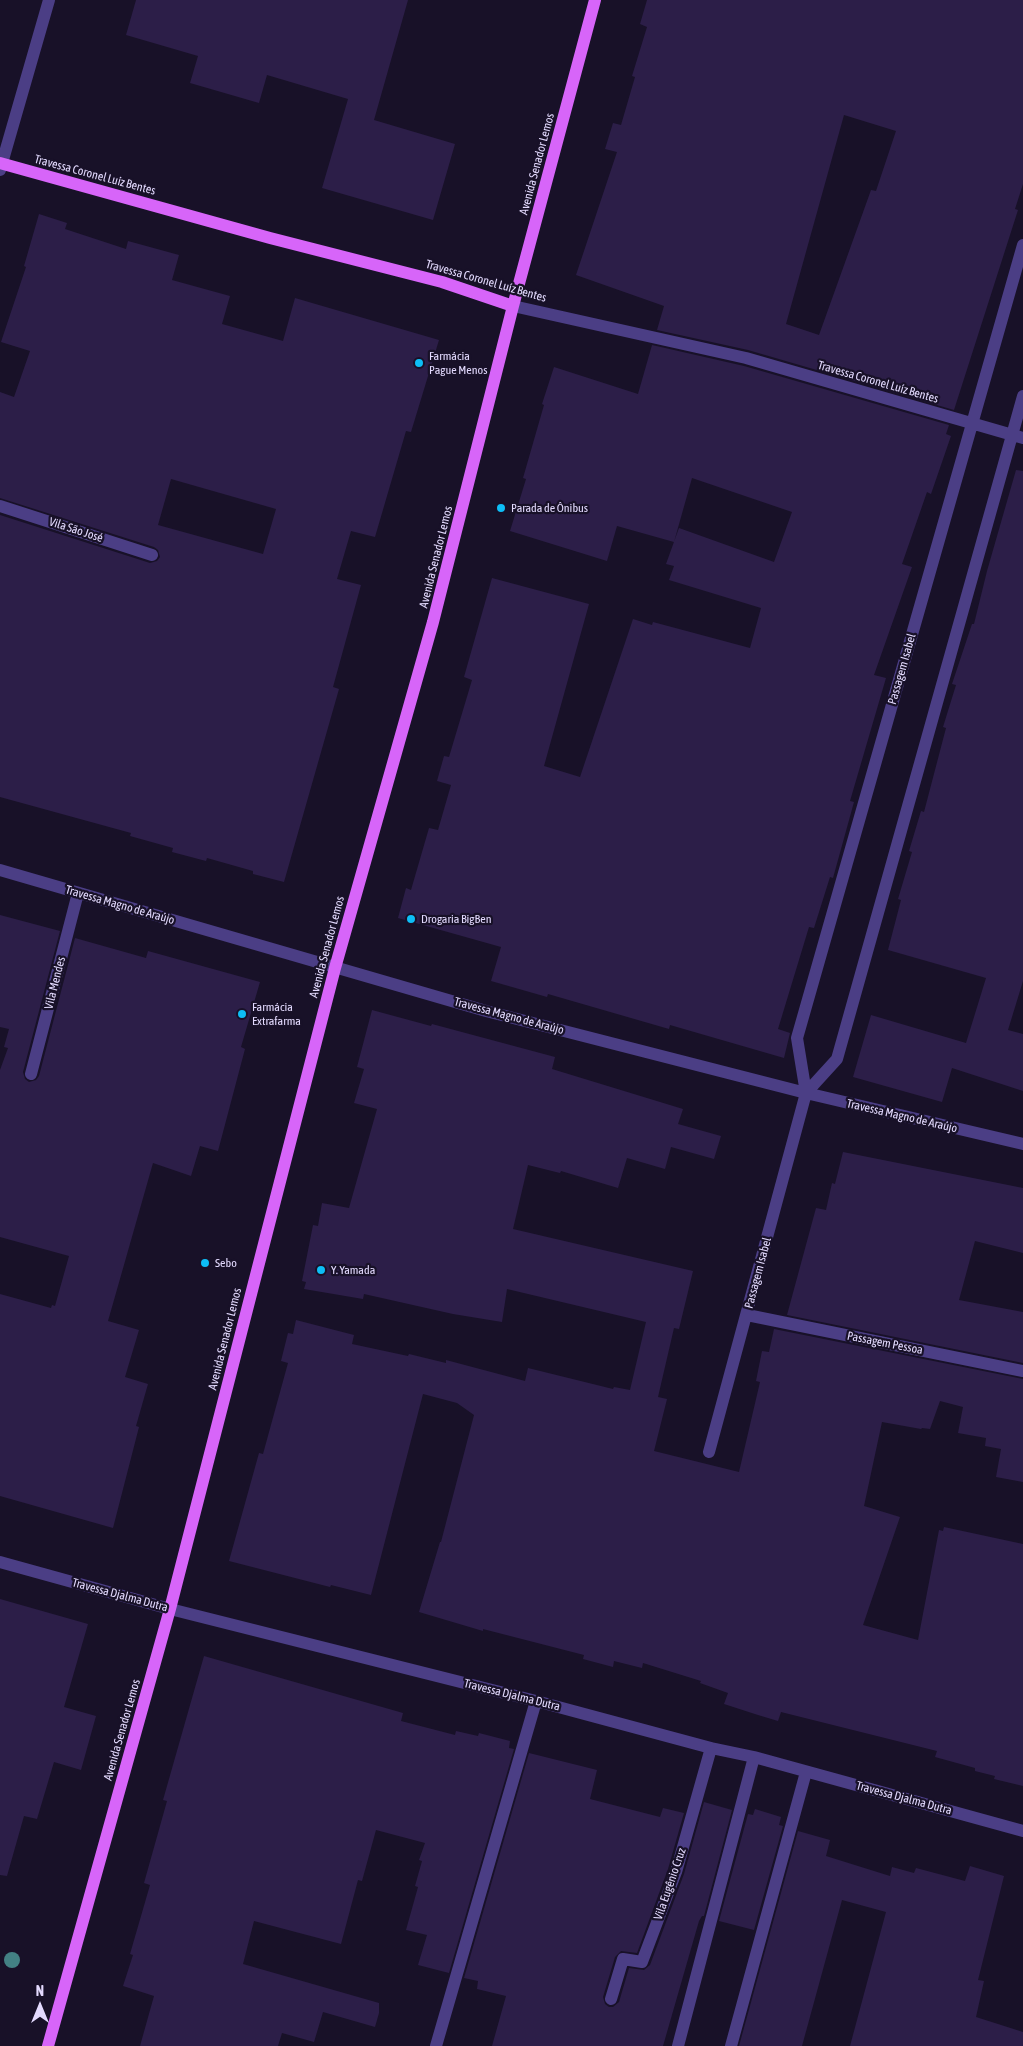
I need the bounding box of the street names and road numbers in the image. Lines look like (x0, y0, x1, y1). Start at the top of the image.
street label: Avenida Senador Lemos (517, 112, 557, 216)
street label: Travessa Coronel Luíz Bentes (33, 152, 157, 198)
street label: Travessa Coronel Luíz Bentes (424, 257, 548, 305)
street label: Travessa Coronel Luíz Bentes (816, 358, 940, 406)
street label: Avenida Senador Lemos (416, 504, 456, 610)
street label: Vila São José (47, 514, 105, 546)
street label: Passagem Isabel (885, 632, 919, 706)
street label: Travessa Magno de Araújo (64, 883, 176, 927)
street label: Avenida Senador Lemos (307, 895, 347, 999)
street label: Vila Mendes (42, 955, 68, 1011)
street label: Travessa Magno de Araújo (453, 994, 565, 1038)
street label: Travessa Magno de Araújo (845, 1096, 959, 1136)
street label: Passagem Isabel (742, 1236, 774, 1310)
street label: Avenida Senador Lemos (205, 1286, 245, 1392)
street label: Passagem Pessoa (846, 1329, 924, 1357)
street label: Travessa Djalma Dutra (71, 1575, 169, 1615)
street label: Travessa Djalma Dutra (463, 1676, 561, 1714)
street label: Avenida Senador Lemos (101, 1678, 143, 1782)
street label: Travessa Djalma Dutra (855, 1778, 953, 1818)
street label: Vila Eugênio Cruz (651, 1846, 689, 1922)

